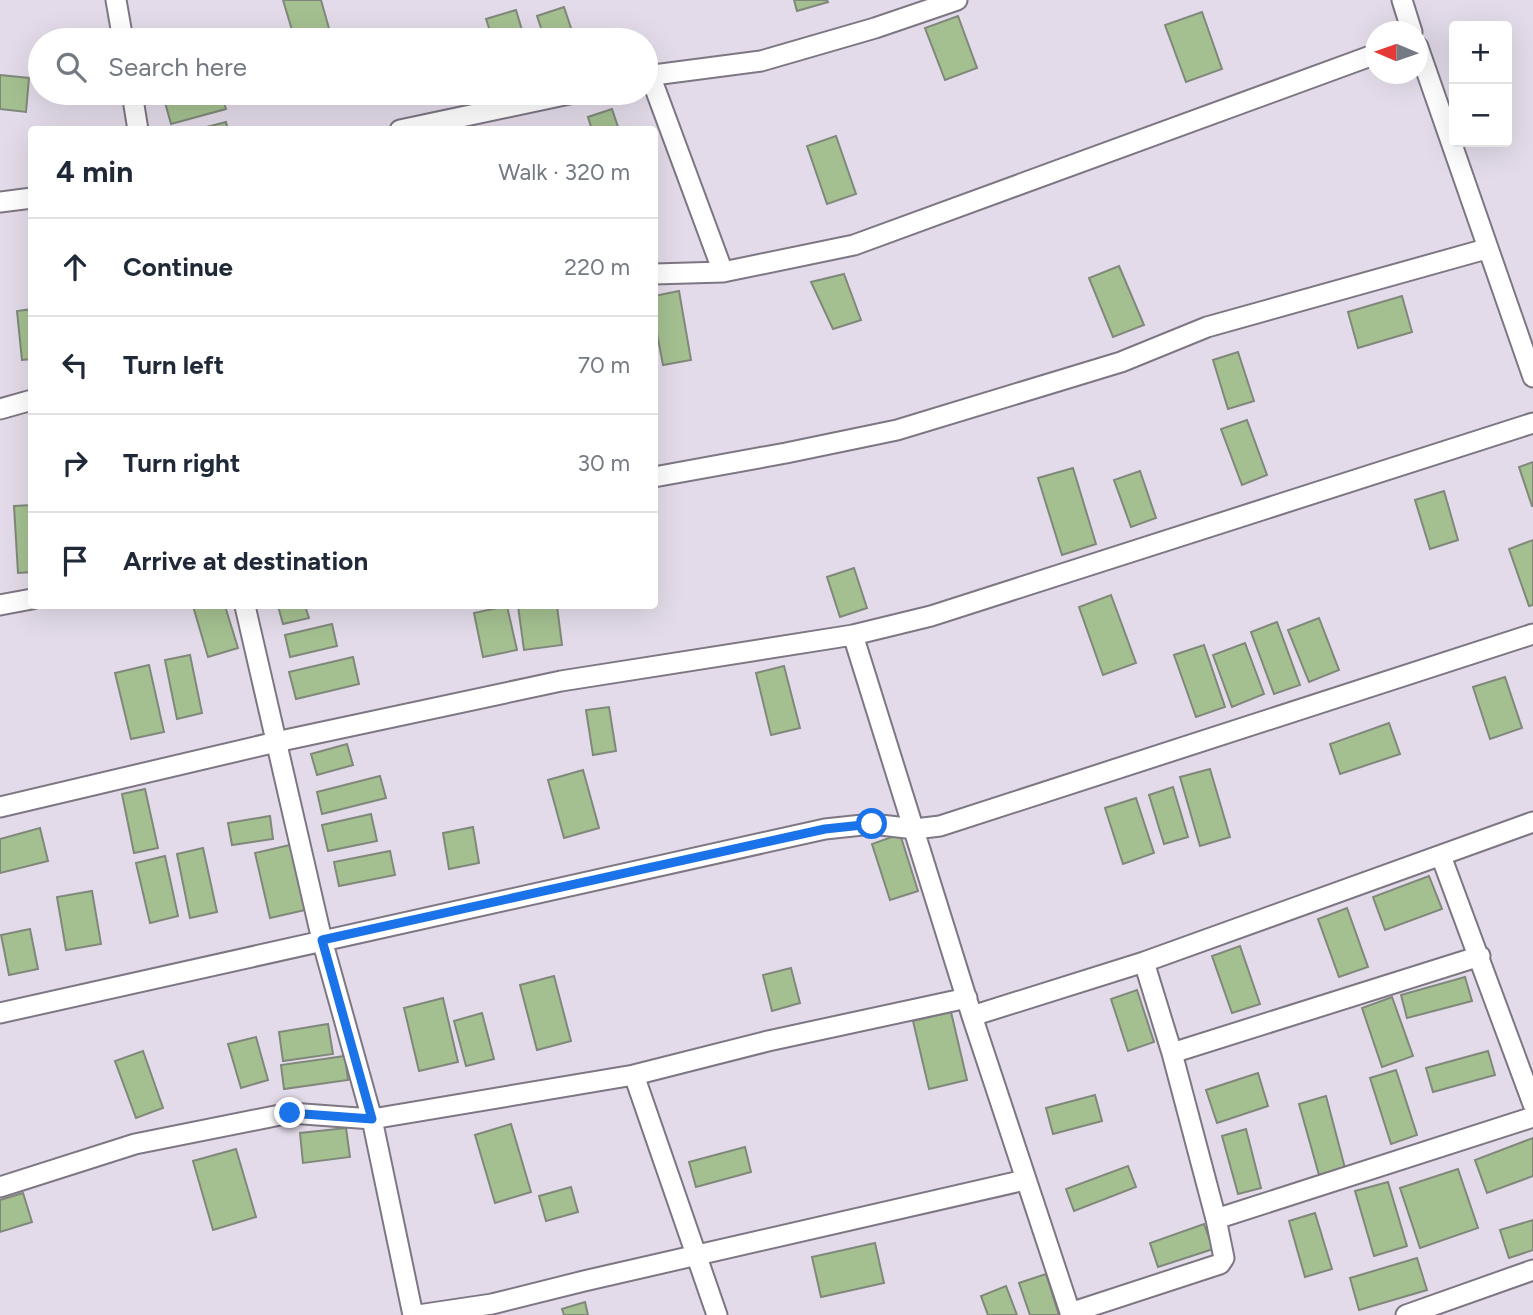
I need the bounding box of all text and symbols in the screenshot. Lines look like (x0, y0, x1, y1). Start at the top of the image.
north arrow (1365, 21, 1428, 84)
map controls (1449, 21, 1512, 147)
button: + (1449, 21, 1512, 84)
search box (28, 28, 658, 105)
icon: search (52, 48, 90, 86)
text: Search here (108, 51, 247, 83)
button: − (1449, 84, 1512, 147)
text: 4 min (56, 153, 133, 190)
text: Walk · 320 m (498, 158, 630, 186)
icon: ahead (56, 248, 94, 286)
text: Continue (123, 251, 233, 283)
text: 220 m (564, 253, 630, 281)
icon: left (56, 346, 94, 384)
text: Turn left (123, 349, 224, 381)
text: 70 m (578, 351, 630, 379)
icon: right (56, 444, 94, 482)
text: Turn right (123, 447, 240, 479)
text: 30 m (577, 449, 630, 477)
icon: arrive (56, 542, 94, 580)
text: Arrive at destination (123, 545, 368, 577)
route start (856, 808, 887, 839)
route end (274, 1097, 305, 1128)

